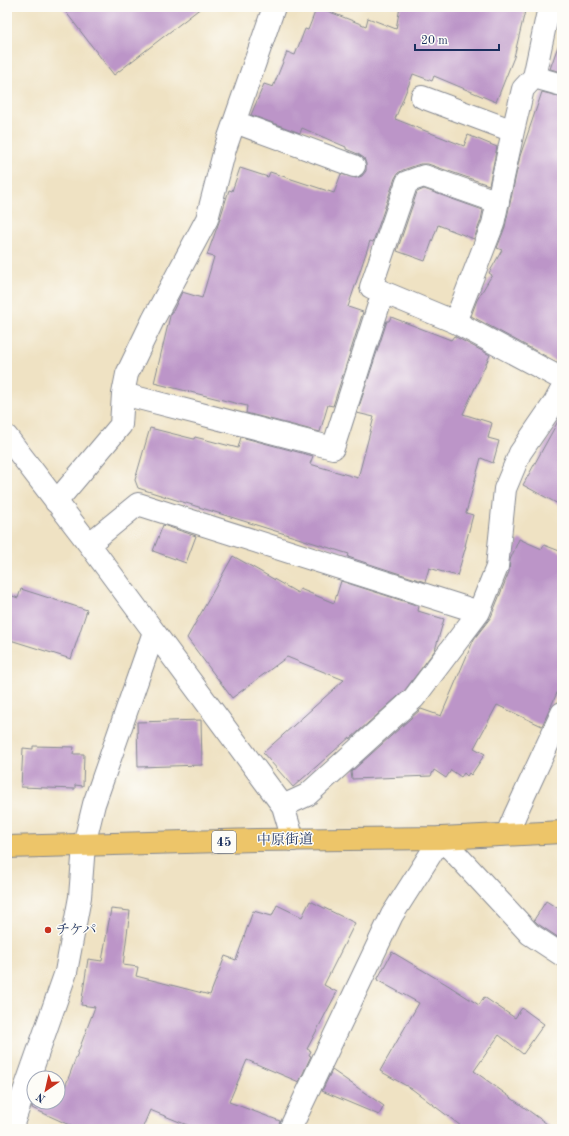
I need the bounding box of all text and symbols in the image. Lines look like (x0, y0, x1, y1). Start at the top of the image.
scale bar (415, 26, 499, 52)
text: 20 m (421, 35, 448, 47)
road number: 45 (212, 831, 236, 853)
street label: 中原街道 (257, 832, 313, 847)
place label: チケパ (56, 923, 97, 937)
marker: チケパ (43, 925, 53, 935)
north arrow (26, 1070, 66, 1110)
text: N (34, 1090, 48, 1104)

